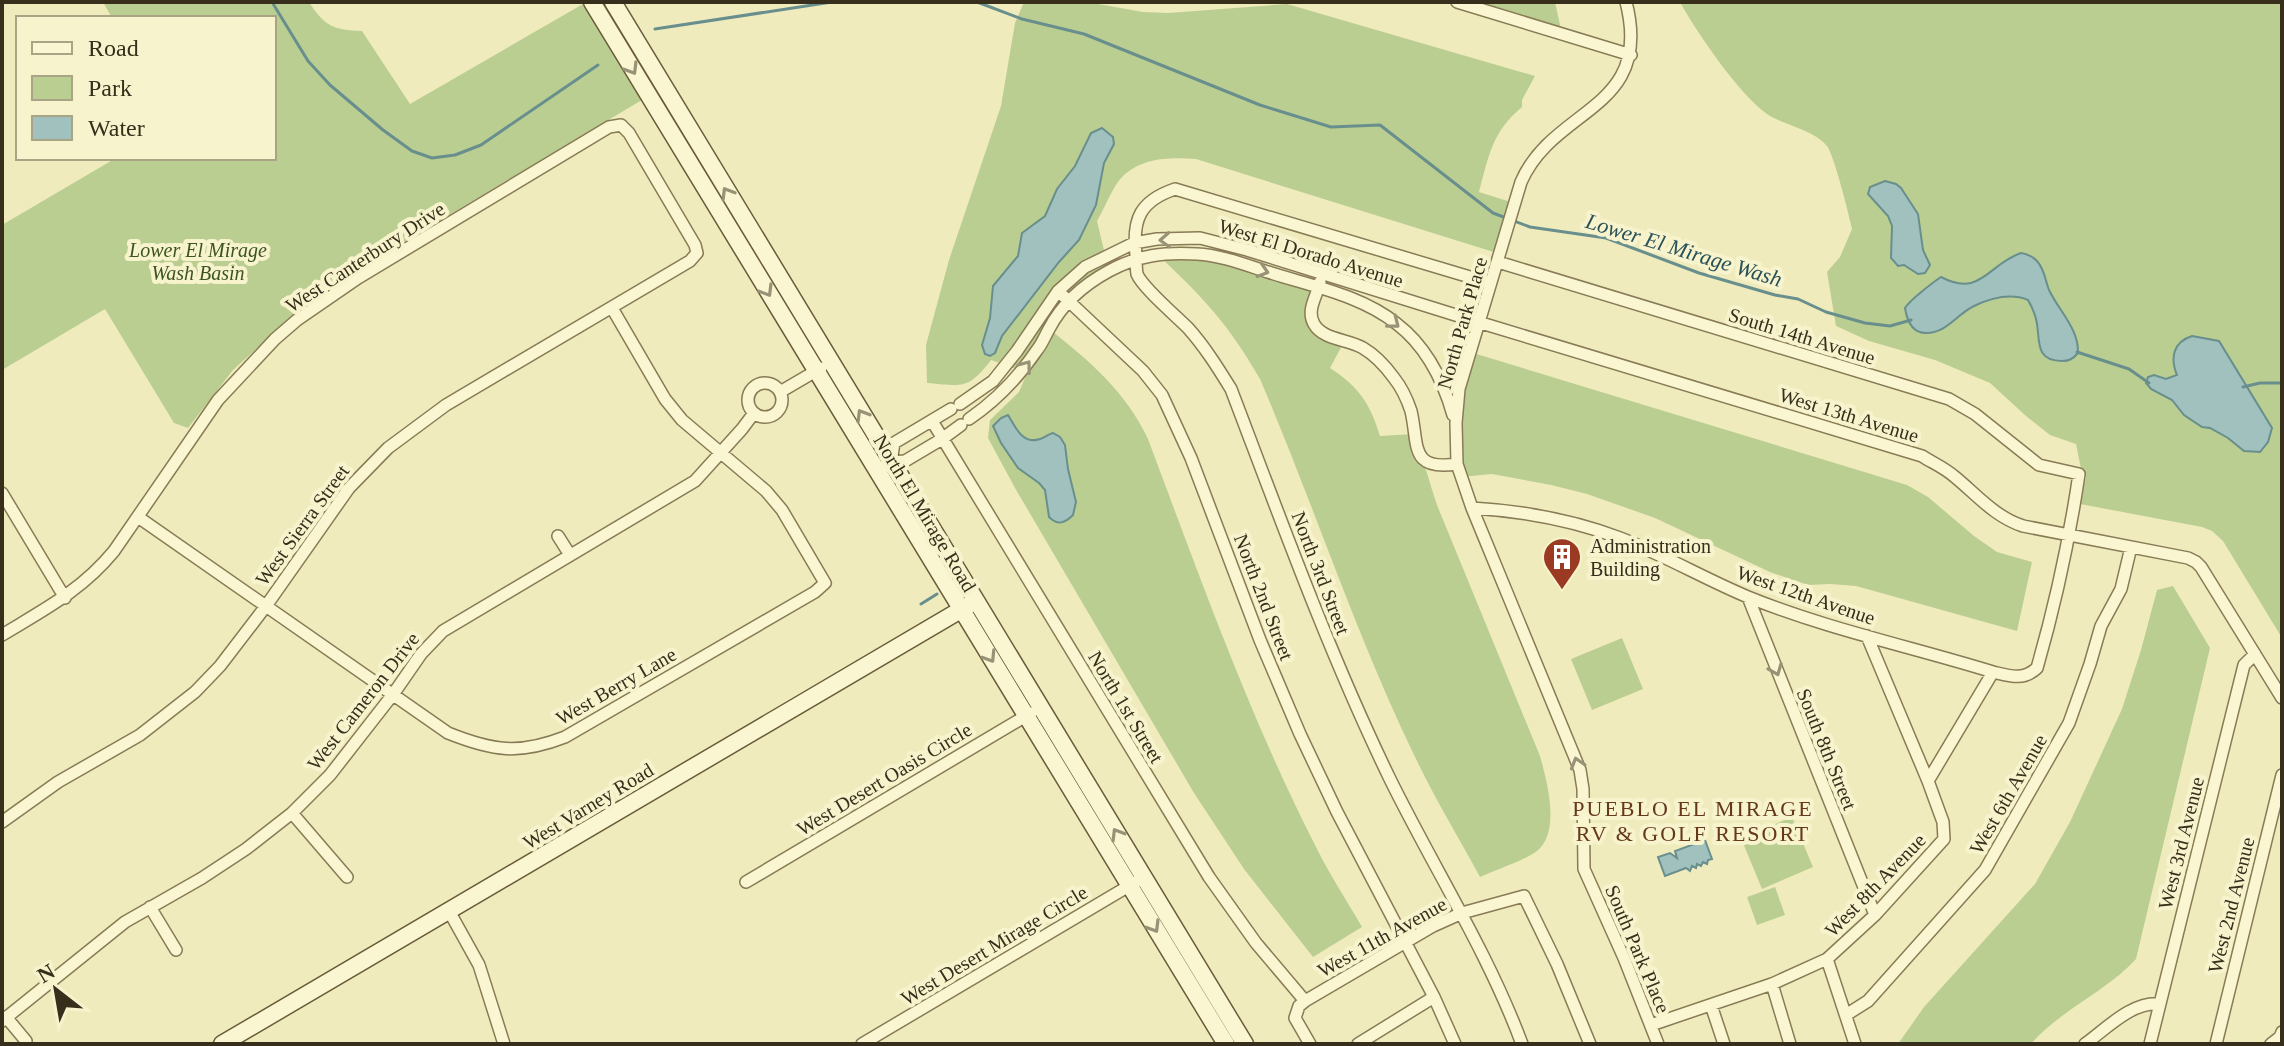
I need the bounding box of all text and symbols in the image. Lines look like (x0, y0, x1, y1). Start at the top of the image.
legend (16, 16, 276, 160)
text: Road (88, 35, 139, 61)
one-way arrow (622, 60, 638, 75)
text: Park (88, 75, 132, 101)
text: Water (88, 115, 145, 141)
one-way arrow (722, 187, 737, 202)
street label: West Canterbury Drive (281, 197, 449, 317)
water label: Lower El Mirage Wash (1582, 208, 1785, 292)
street label: West El Dorado Avenue (1216, 214, 1406, 292)
one-way arrow (1158, 231, 1171, 248)
park label: Lower El Mirage Wash Basin (128, 239, 267, 284)
street label: North Park Place (1433, 254, 1491, 392)
one-way arrow (1256, 261, 1270, 277)
one-way arrow (757, 282, 773, 297)
street label: South 14th Avenue (1726, 303, 1878, 369)
one-way arrow (1385, 313, 1400, 328)
one-way arrow (1016, 360, 1030, 375)
street label: West 13th Avenue (1777, 383, 1921, 447)
one-way arrow (856, 409, 872, 424)
street label: North El Mirage Road (869, 430, 981, 596)
street label: West Sierra Street (251, 460, 353, 590)
street label: North 3rd Street (1287, 508, 1355, 638)
street label: North 2nd Street (1230, 531, 1298, 664)
place label: Administration Building (1590, 535, 1711, 581)
building icon: Administration Building (1541, 536, 1583, 591)
street label: West 12th Avenue (1734, 561, 1878, 629)
street label: West Cameron Drive (303, 628, 424, 774)
street label: West Berry Lane (552, 643, 681, 730)
street label: North 1st Street (1084, 647, 1168, 767)
one-way arrow (980, 648, 995, 663)
one-way arrow (1766, 662, 1782, 676)
street label: South 8th Street (1793, 685, 1862, 813)
street label: West Desert Oasis Circle (793, 718, 975, 840)
street label: West 6th Avenue (1965, 730, 2051, 858)
one-way arrow (1570, 757, 1586, 771)
street label: West Varney Road (519, 758, 658, 854)
street label: West 3rd Avenue (2154, 774, 2208, 912)
district label: PUEBLO EL MIRAGE RV & GOLF RESORT (1572, 796, 1814, 846)
one-way arrow (1112, 828, 1127, 843)
street label: West 8th Avenue (1820, 829, 1930, 941)
street label: West 2nd Avenue (2203, 835, 2259, 975)
street label: West Desert Mirage Circle (897, 881, 1092, 1010)
street label: South Park Place (1601, 882, 1675, 1016)
street label: West 11th Avenue (1314, 892, 1450, 982)
one-way arrow (1144, 918, 1159, 932)
north arrow (16, 950, 96, 1030)
text: N (33, 958, 59, 988)

